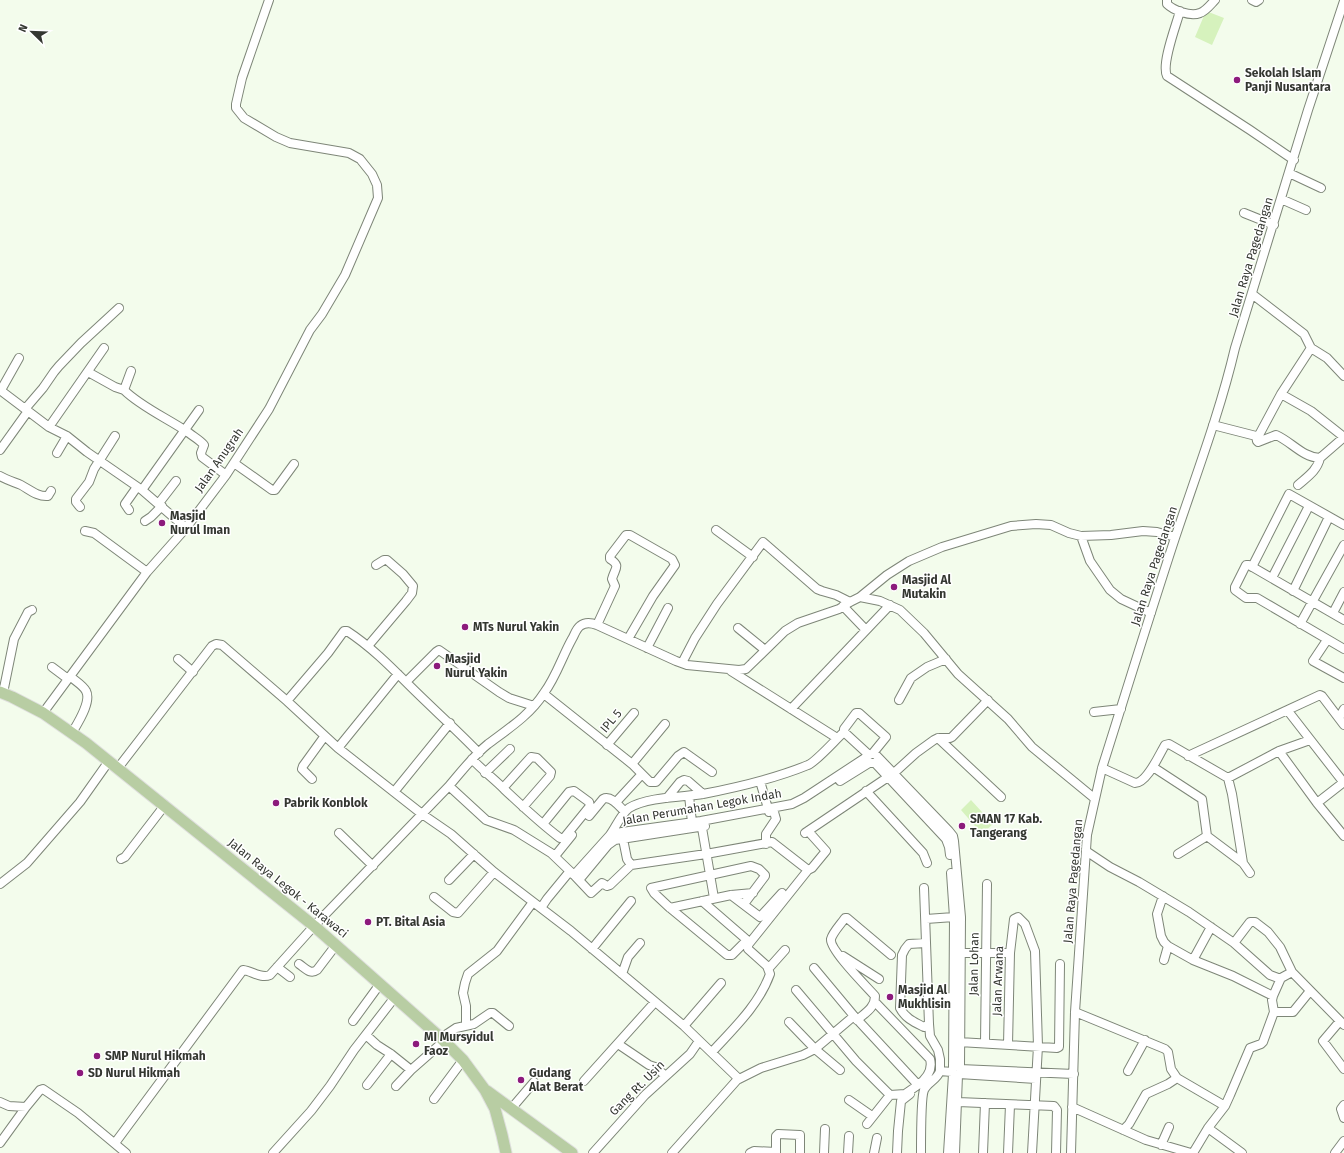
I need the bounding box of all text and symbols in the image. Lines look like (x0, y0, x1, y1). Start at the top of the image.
north arrow (12, 12, 52, 52)
text: N (16, 22, 31, 34)
place label: Sekolah Islam Panji Nusantara (1245, 66, 1331, 94)
marker: Sekolah Islam Panji Nusantara (1232, 75, 1242, 85)
street label: Jalan Raya Pagedangan (1226, 195, 1276, 319)
street label: Jalan Anugrah (192, 425, 246, 495)
street label: Jalan Raya Pagedangan (1128, 504, 1180, 628)
place label: Masjid Nurul Iman (170, 509, 230, 537)
marker: Masjid Nurul Iman (157, 518, 167, 528)
place label: Masjid Al Mutakin (902, 573, 952, 601)
marker: Masjid Al Mutakin (889, 582, 899, 592)
place label: MTs Nurul Yakin (473, 620, 559, 634)
marker: MTs Nurul Yakin (460, 622, 470, 632)
place label: Masjid Nurul Yakin (445, 652, 508, 680)
marker: Masjid Nurul Yakin (432, 661, 442, 671)
street label: IPL 5 (597, 707, 625, 735)
street label: Jalan Perumahan Legok Indah (621, 786, 783, 828)
place label: Pabrik Konblok (284, 796, 368, 810)
marker: Pabrik Konblok (271, 798, 281, 808)
place label: SMAN 17 Kab. Tangerang (970, 812, 1042, 840)
street label: Jalan Raya Pagedangan (1061, 818, 1085, 944)
marker: SMAN 17 Kab. Tangerang (957, 821, 967, 831)
street label: Jalan Raya Legok - Karawaci (225, 835, 351, 941)
place label: PT. Bital Asia (376, 915, 446, 929)
marker: PT. Bital Asia (363, 917, 373, 927)
street label: Jalan Lohan (966, 932, 982, 996)
street label: Jalan Arwana (990, 946, 1006, 1016)
place label: Masjid Al Mukhlisin (898, 983, 951, 1011)
marker: Masjid Al Mukhlisin (885, 992, 895, 1002)
place label: MI Mursyidul Faoz (424, 1030, 494, 1058)
marker: MI Mursyidul Faoz (411, 1039, 421, 1049)
place label: SMP Nurul Hikmah (105, 1049, 206, 1063)
marker: SMP Nurul Hikmah (92, 1051, 102, 1061)
street label: Gang Rt. Usin (607, 1058, 667, 1118)
place label: SD Nurul Hikmah (88, 1066, 180, 1080)
place label: Gudang Alat Berat (528, 1066, 584, 1094)
marker: SD Nurul Hikmah (75, 1068, 85, 1078)
marker: Gudang Alat Berat (516, 1075, 526, 1085)

